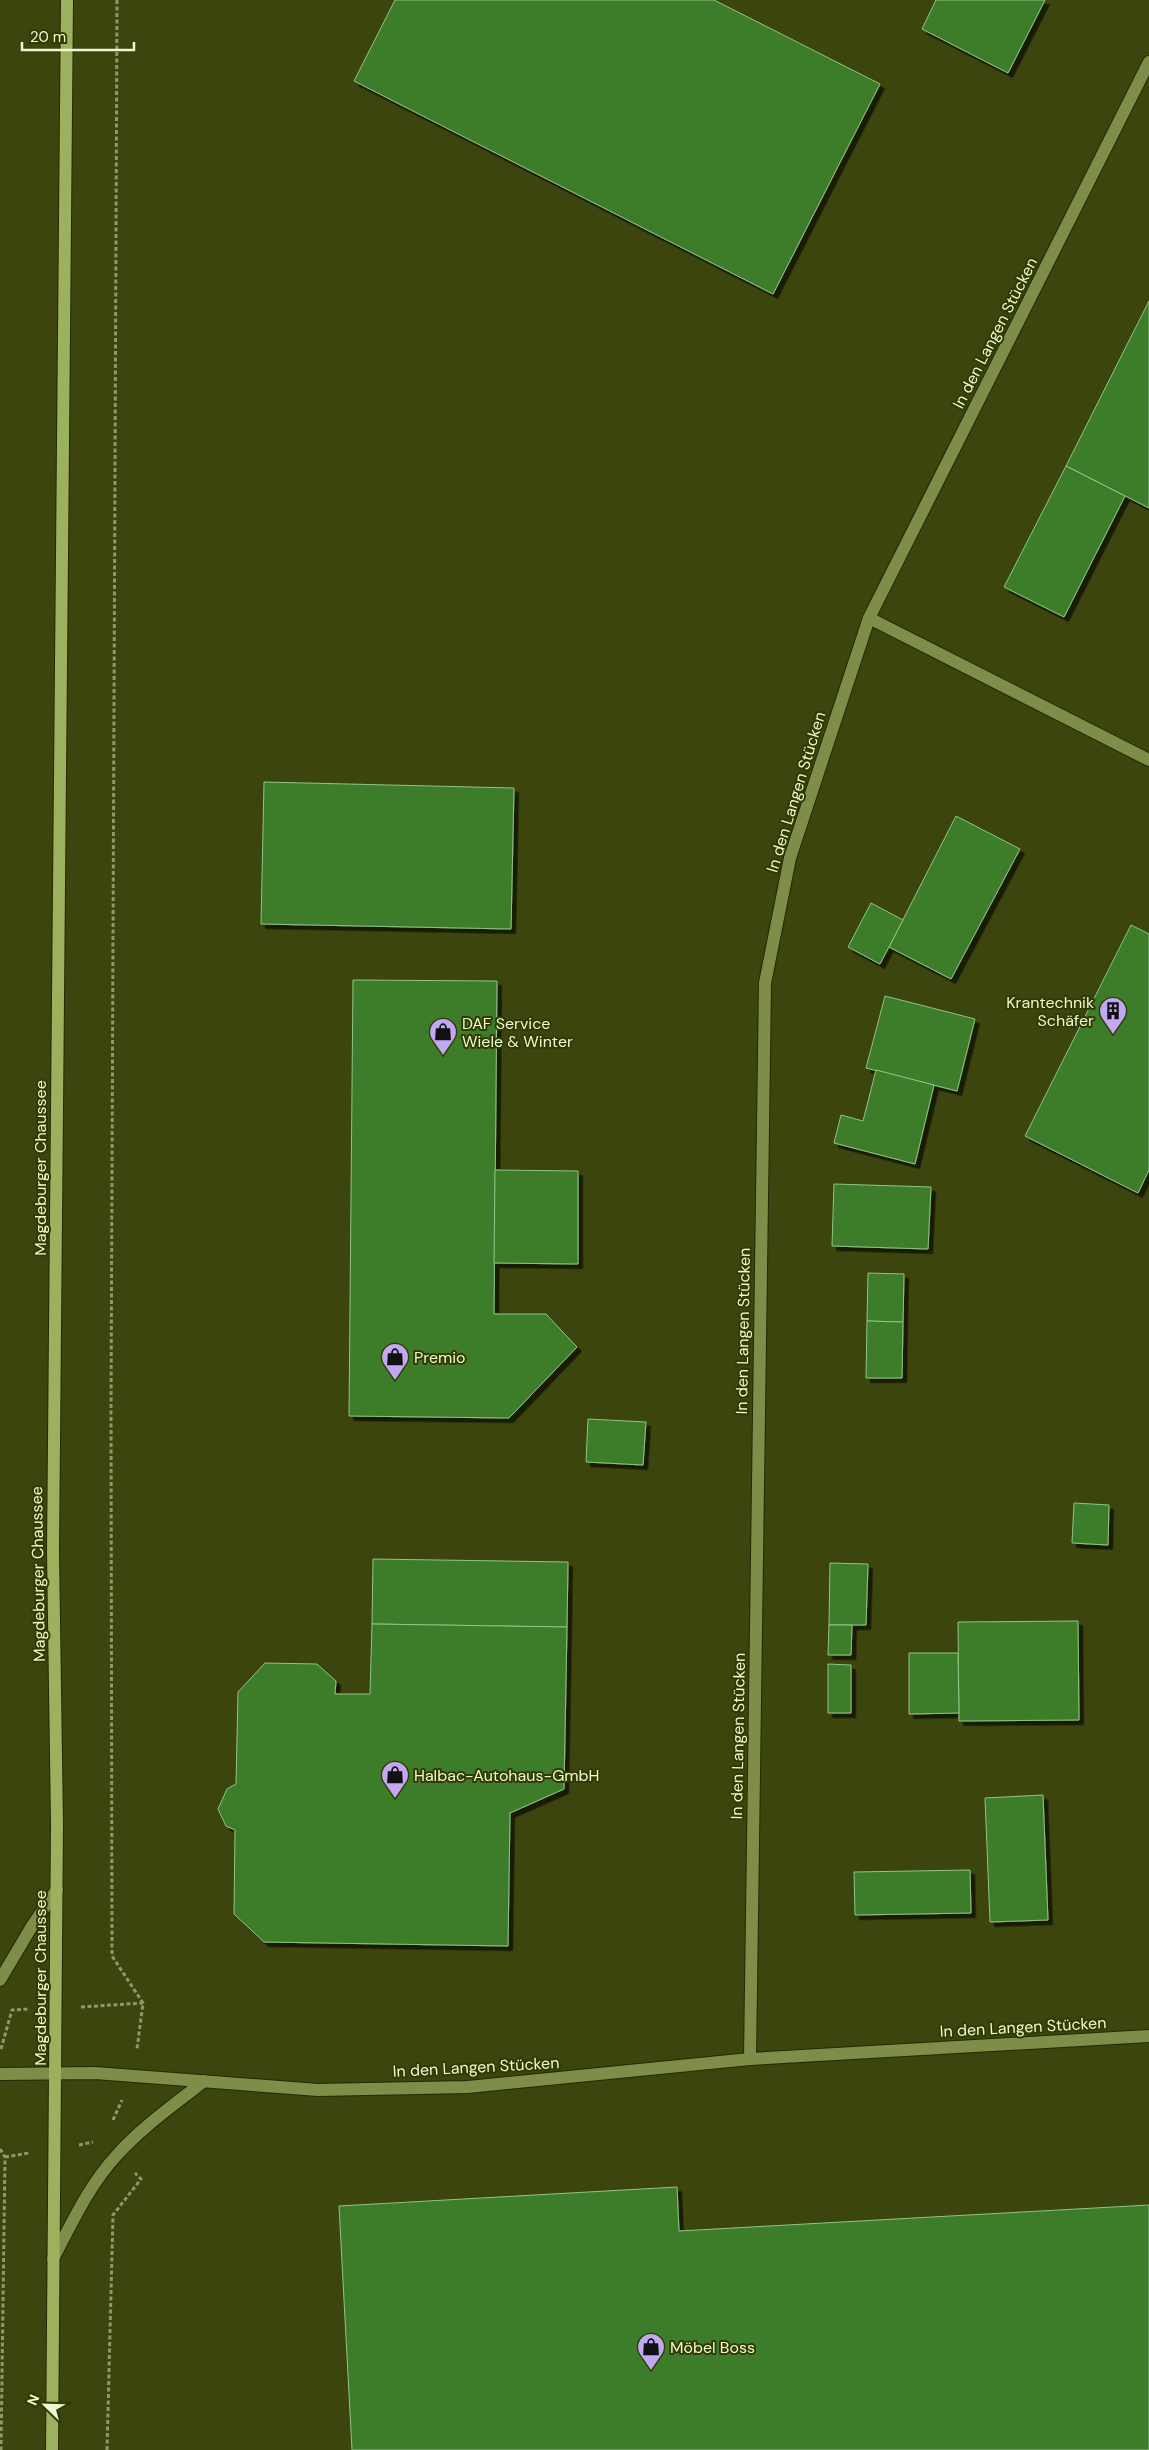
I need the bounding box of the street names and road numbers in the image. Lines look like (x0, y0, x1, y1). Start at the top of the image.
street label: In den Langen Stücken (948, 254, 1042, 412)
street label: In den Langen Stücken (762, 709, 830, 875)
street label: Magdeburger Chaussee (30, 1080, 51, 1256)
street label: In den Langen Stücken (731, 1247, 755, 1415)
street label: Magdeburger Chaussee (26, 1486, 50, 1662)
street label: In den Langen Stücken (726, 1652, 750, 1820)
street label: Magdeburger Chaussee (30, 1890, 51, 2066)
street label: In den Langen Stücken (939, 2012, 1107, 2042)
street label: In den Langen Stücken (392, 2052, 560, 2082)

